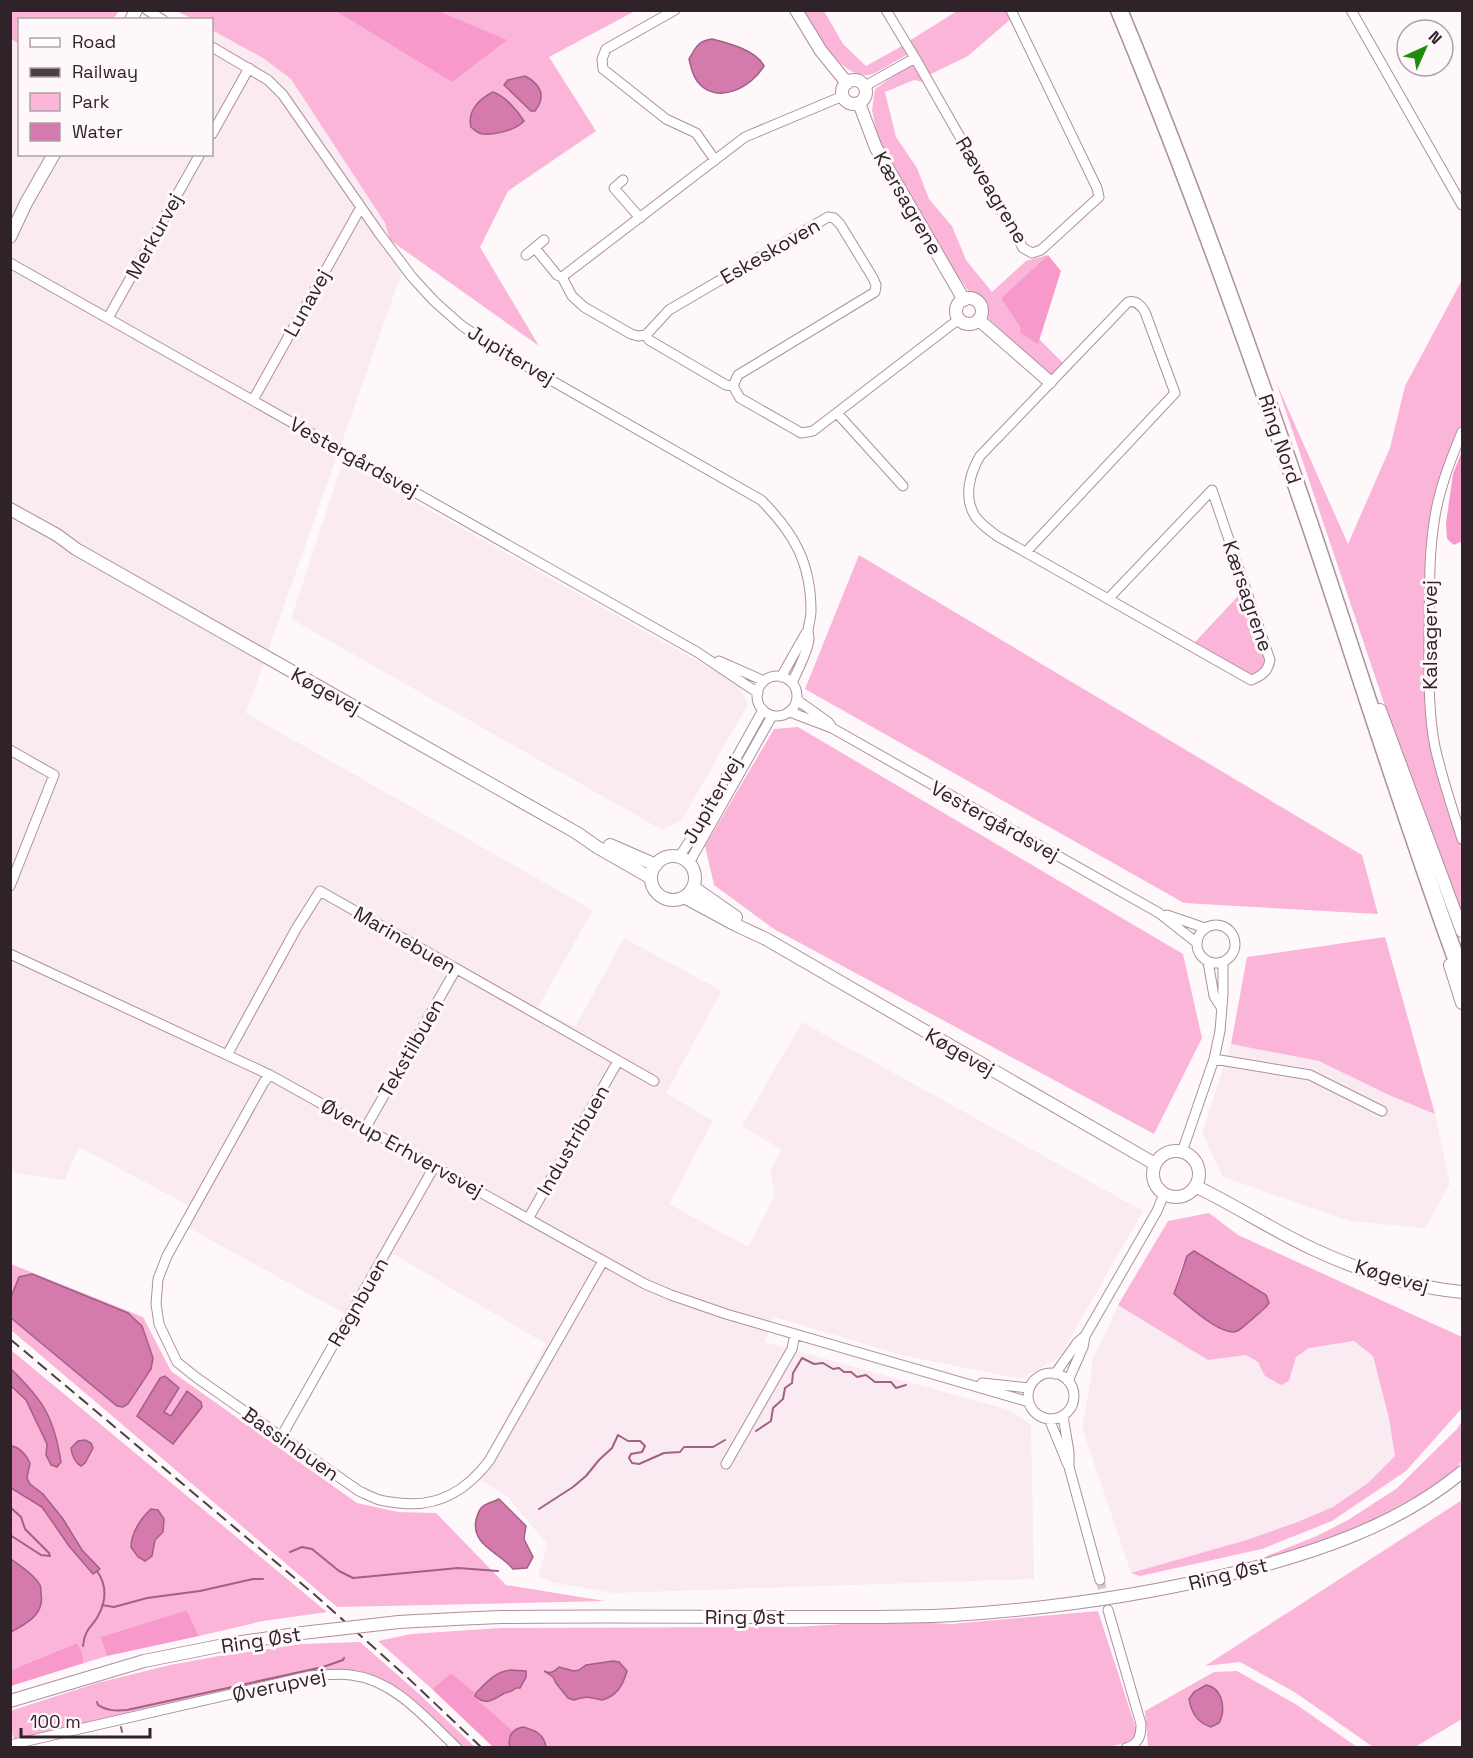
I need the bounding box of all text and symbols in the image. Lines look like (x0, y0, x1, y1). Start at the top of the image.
legend (18, 18, 213, 156)
north arrow (1395, 18, 1455, 78)
text: N (1424, 27, 1446, 49)
text: Road (72, 30, 116, 53)
text: Railway (72, 60, 138, 83)
text: Park (72, 90, 110, 113)
text: Water (72, 120, 123, 143)
street label: Ræveagrene (950, 132, 1034, 248)
street label: Kærsagrene (868, 146, 948, 260)
street label: Merkurvej (120, 188, 188, 284)
street label: Eskeskoven (715, 212, 825, 290)
street label: Lunavej (278, 265, 336, 341)
street label: Jupitervej (463, 319, 559, 391)
street label: Ring Nord (1252, 391, 1308, 487)
street label: Vestergårdsvej (285, 411, 423, 503)
street label: Kærsagrene (1217, 537, 1279, 655)
street label: Kalsagervej (1417, 580, 1443, 690)
street label: Køgevej (287, 661, 365, 721)
street label: Jupitervej (677, 752, 747, 848)
street label: Vestergårdsvej (926, 775, 1064, 867)
street label: Marinebuen (349, 900, 461, 980)
street label: Tekstilbuen (372, 994, 450, 1102)
street label: Køgevej (921, 1022, 999, 1082)
street label: Industribuen (531, 1080, 615, 1200)
street label: Øverup Erhvervsvej (316, 1093, 488, 1203)
street label: Regnbuen (322, 1253, 394, 1351)
street label: Køgevej (1352, 1253, 1432, 1299)
street label: Bassinbuen (238, 1401, 344, 1487)
street label: Ring Øst (1186, 1552, 1270, 1596)
street label: Ring Øst (705, 1604, 785, 1630)
street label: Ring Øst (219, 1621, 303, 1659)
street label: Øverupvej (230, 1662, 328, 1708)
scale bar (21, 1701, 150, 1739)
text: 100 m (30, 1710, 81, 1733)

